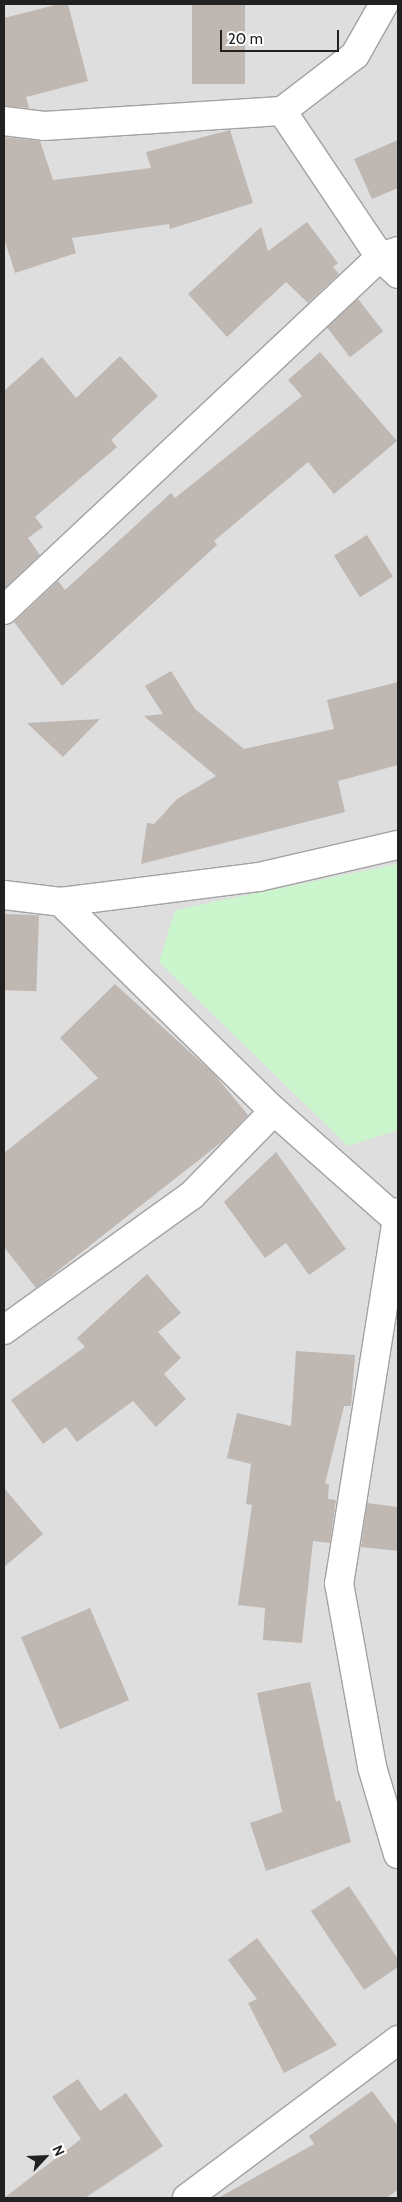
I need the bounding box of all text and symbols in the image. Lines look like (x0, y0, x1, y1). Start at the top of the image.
scale bar (222, 20, 341, 52)
text: 20 m (228, 30, 263, 48)
north arrow (20, 2132, 70, 2182)
text: N (48, 2142, 69, 2159)

